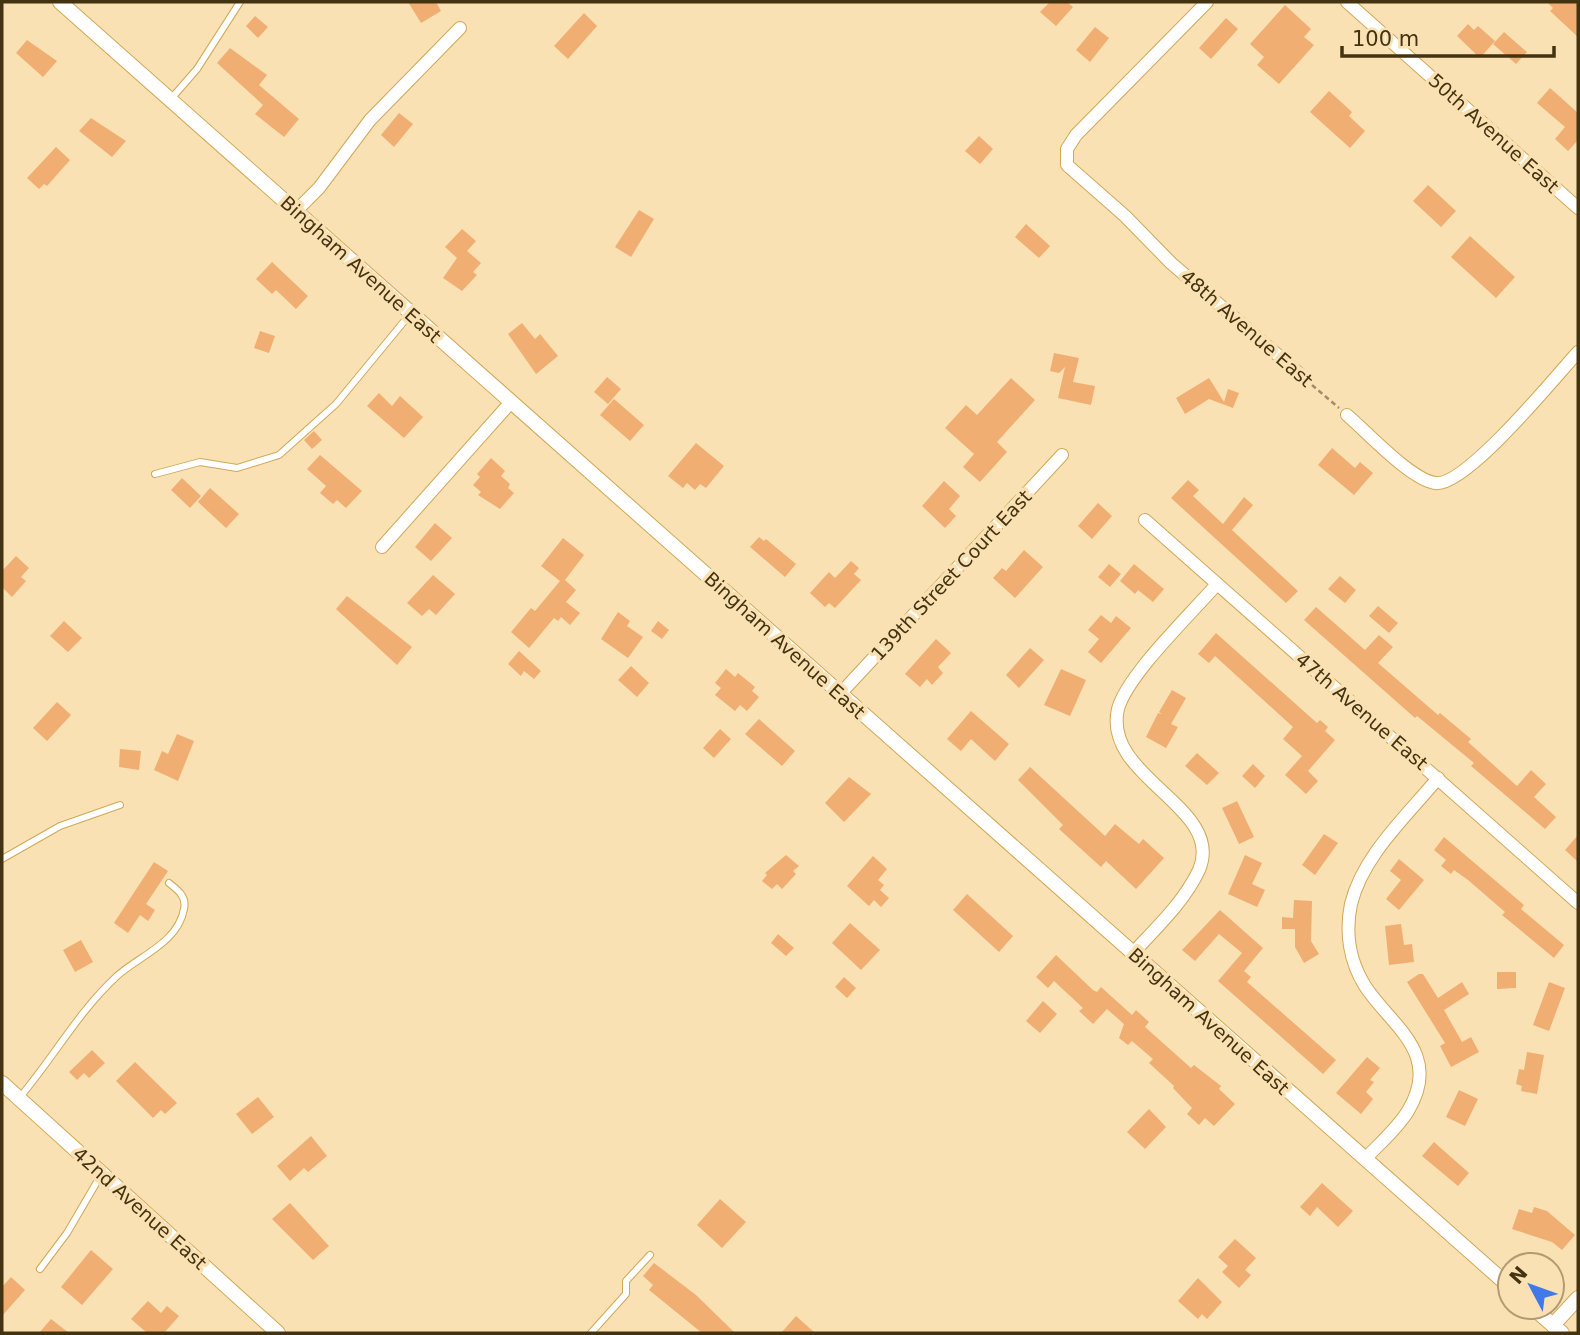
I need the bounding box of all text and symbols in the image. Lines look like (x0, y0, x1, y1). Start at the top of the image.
scale bar (1342, 14, 1554, 58)
text: 100 m (1352, 27, 1419, 51)
street label: 50th Avenue East (1424, 69, 1564, 197)
street label: Bingham Avenue East (276, 191, 446, 347)
street label: 48th Avenue East (1177, 265, 1317, 391)
street label: 139th Street Court East (866, 485, 1036, 665)
street label: Bingham Avenue East (700, 567, 870, 723)
street label: 47th Avenue East (1292, 648, 1432, 774)
street label: Bingham Avenue East (1124, 943, 1294, 1099)
street label: 42nd Avenue East (69, 1142, 211, 1274)
north arrow (1496, 1251, 1566, 1321)
text: N (1505, 1262, 1532, 1288)

